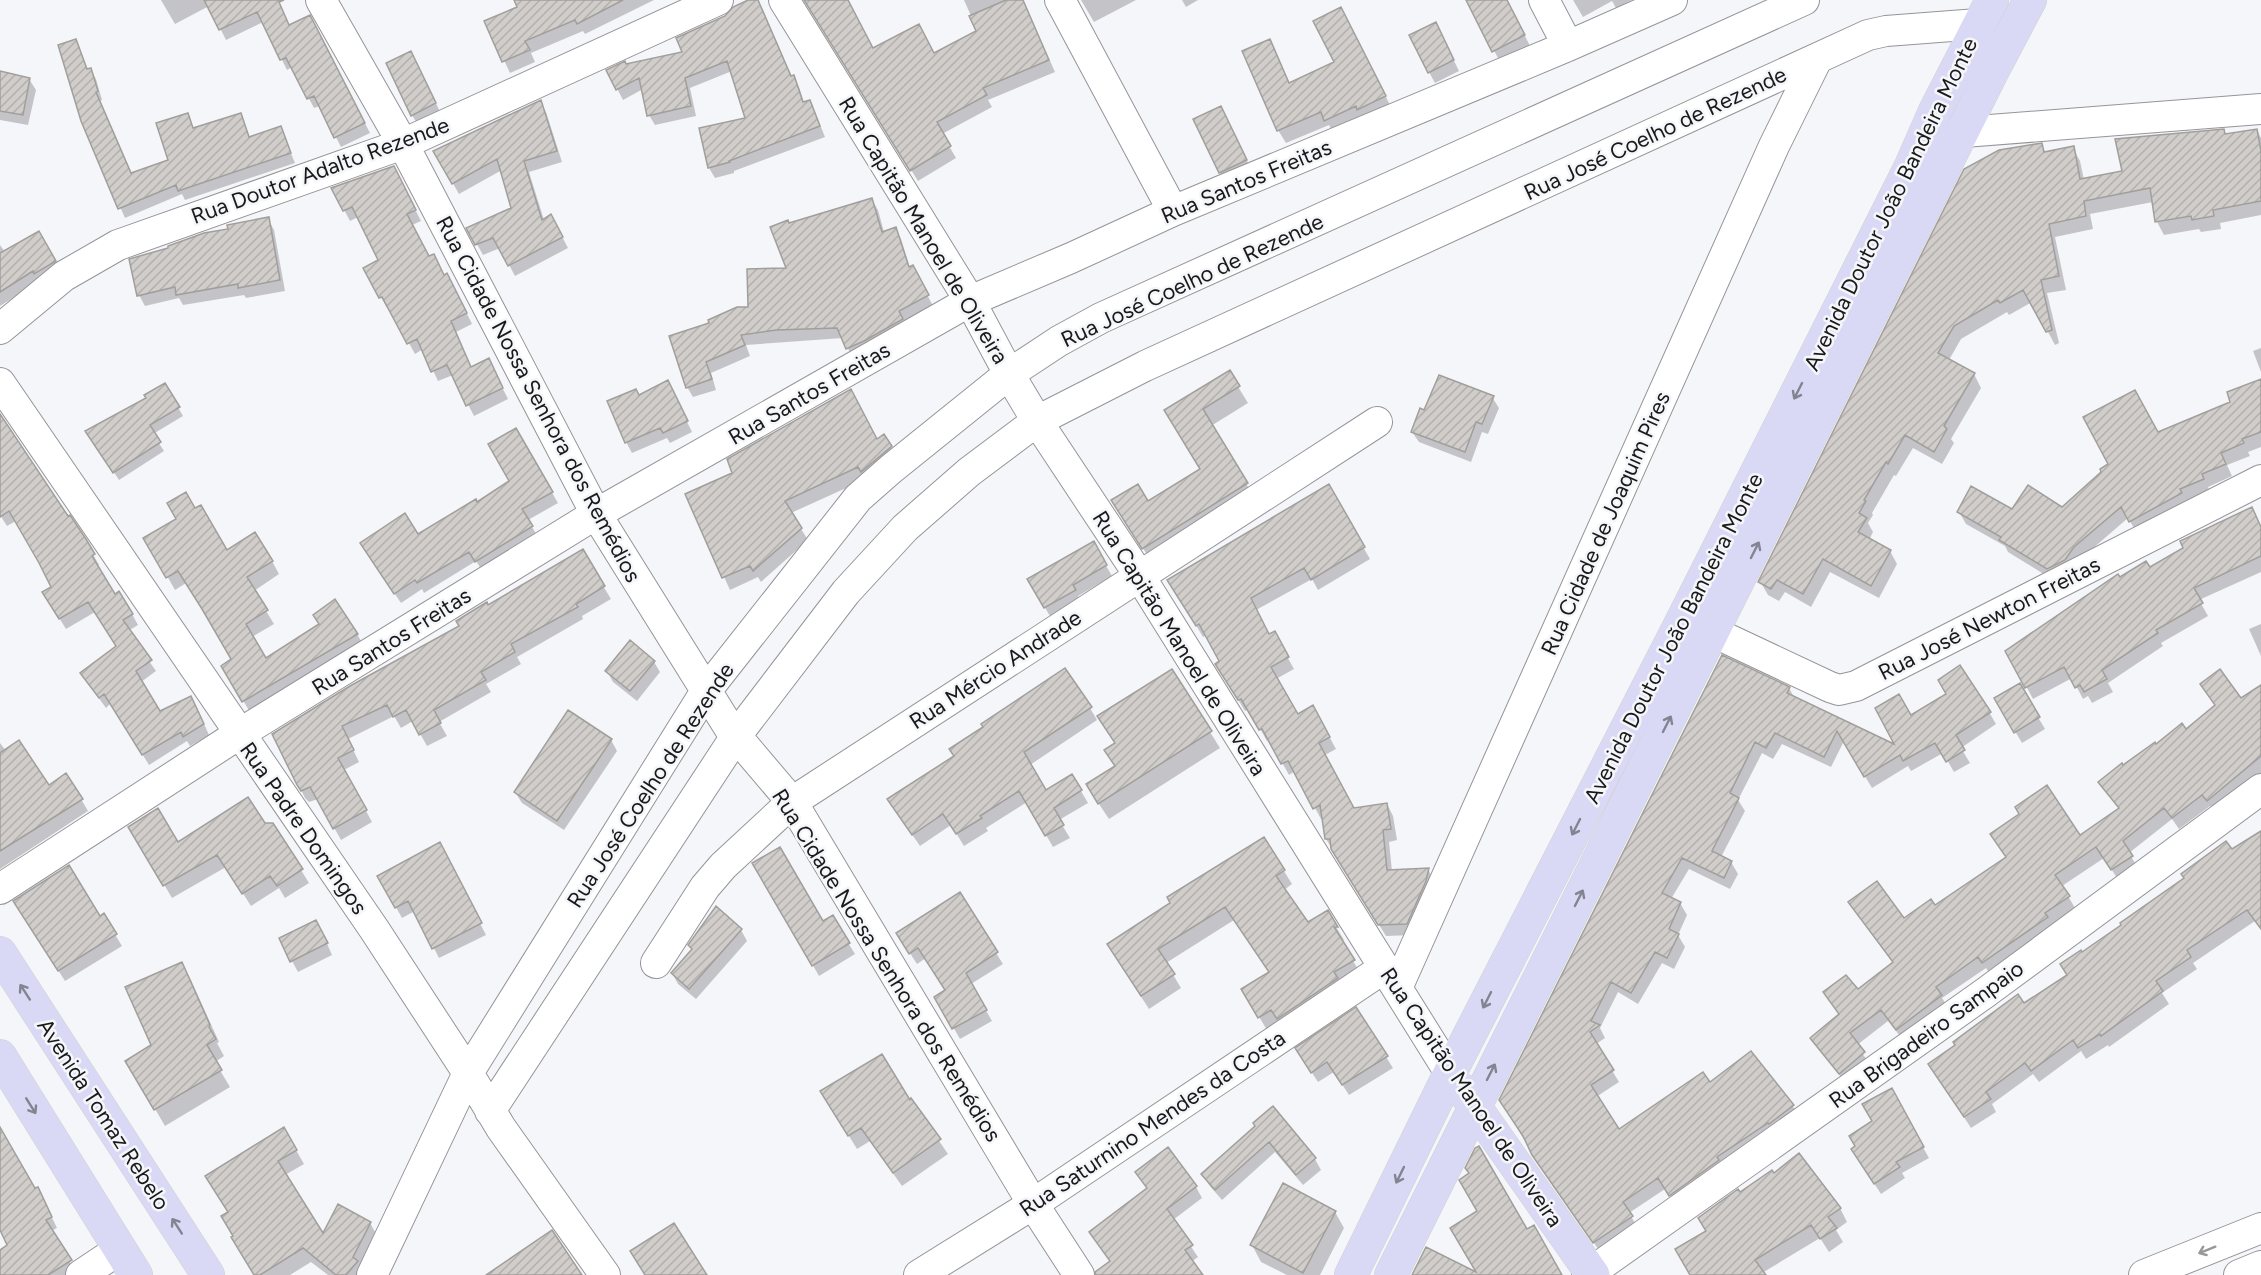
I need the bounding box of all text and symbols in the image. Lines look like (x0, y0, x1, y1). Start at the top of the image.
street label: Avenida Doutor João Bandeira Monte (1798, 33, 1983, 375)
street label: Rua José Coelho de Rezende (1520, 61, 1791, 206)
street label: Rua Capitão Manoel de Oliveira (833, 92, 1014, 369)
street label: Rua Doutor Adalto Rezende (187, 111, 453, 230)
street label: Rua Santos Freitas (1157, 133, 1335, 230)
street label: Rua José Coelho de Rezende (1057, 208, 1328, 353)
street label: Rua Cidade Nossa Senhora dos Remédios (430, 212, 647, 587)
street label: Rua Santos Freitas (724, 336, 895, 451)
one-way arrow (1792, 382, 1804, 399)
street label: Rua Cidade de Joaquim Pires (1535, 387, 1676, 659)
street label: Avenida Doutor João Bandeira Monte (1578, 468, 1769, 808)
street label: Rua Capitão Manoel de Oliveira (1087, 506, 1272, 781)
one-way arrow (1749, 541, 1761, 559)
street label: Rua José Newton Freitas (1874, 551, 2105, 686)
street label: Rua Santos Freitas (307, 582, 476, 701)
street label: Rua Mércio Andrade (904, 604, 1086, 735)
street label: Rua José Coelho de Rezende (561, 658, 740, 913)
one-way arrow (1661, 716, 1673, 733)
street label: Rua Padre Domingos (234, 737, 373, 920)
street label: Rua Cidade Nossa Senhora dos Remédios (766, 784, 1007, 1147)
one-way arrow (1570, 818, 1582, 836)
one-way arrow (1573, 890, 1585, 907)
street label: Rua Brigadeiro Sampaio (1824, 955, 2029, 1114)
street label: Rua Capitão Manoel de Oliveira (1375, 962, 1569, 1232)
one-way arrow (19, 984, 31, 1000)
one-way arrow (1481, 991, 1492, 1009)
street label: Avenida Tomaz Rebelo (32, 1013, 176, 1215)
street label: Rua Saturnino Mendes da Costa (1014, 1024, 1290, 1223)
one-way arrow (1485, 1064, 1497, 1081)
one-way arrow (25, 1097, 37, 1114)
one-way arrow (1393, 1165, 1405, 1183)
one-way arrow (170, 1218, 182, 1235)
one-way arrow (2198, 1245, 2217, 1256)

